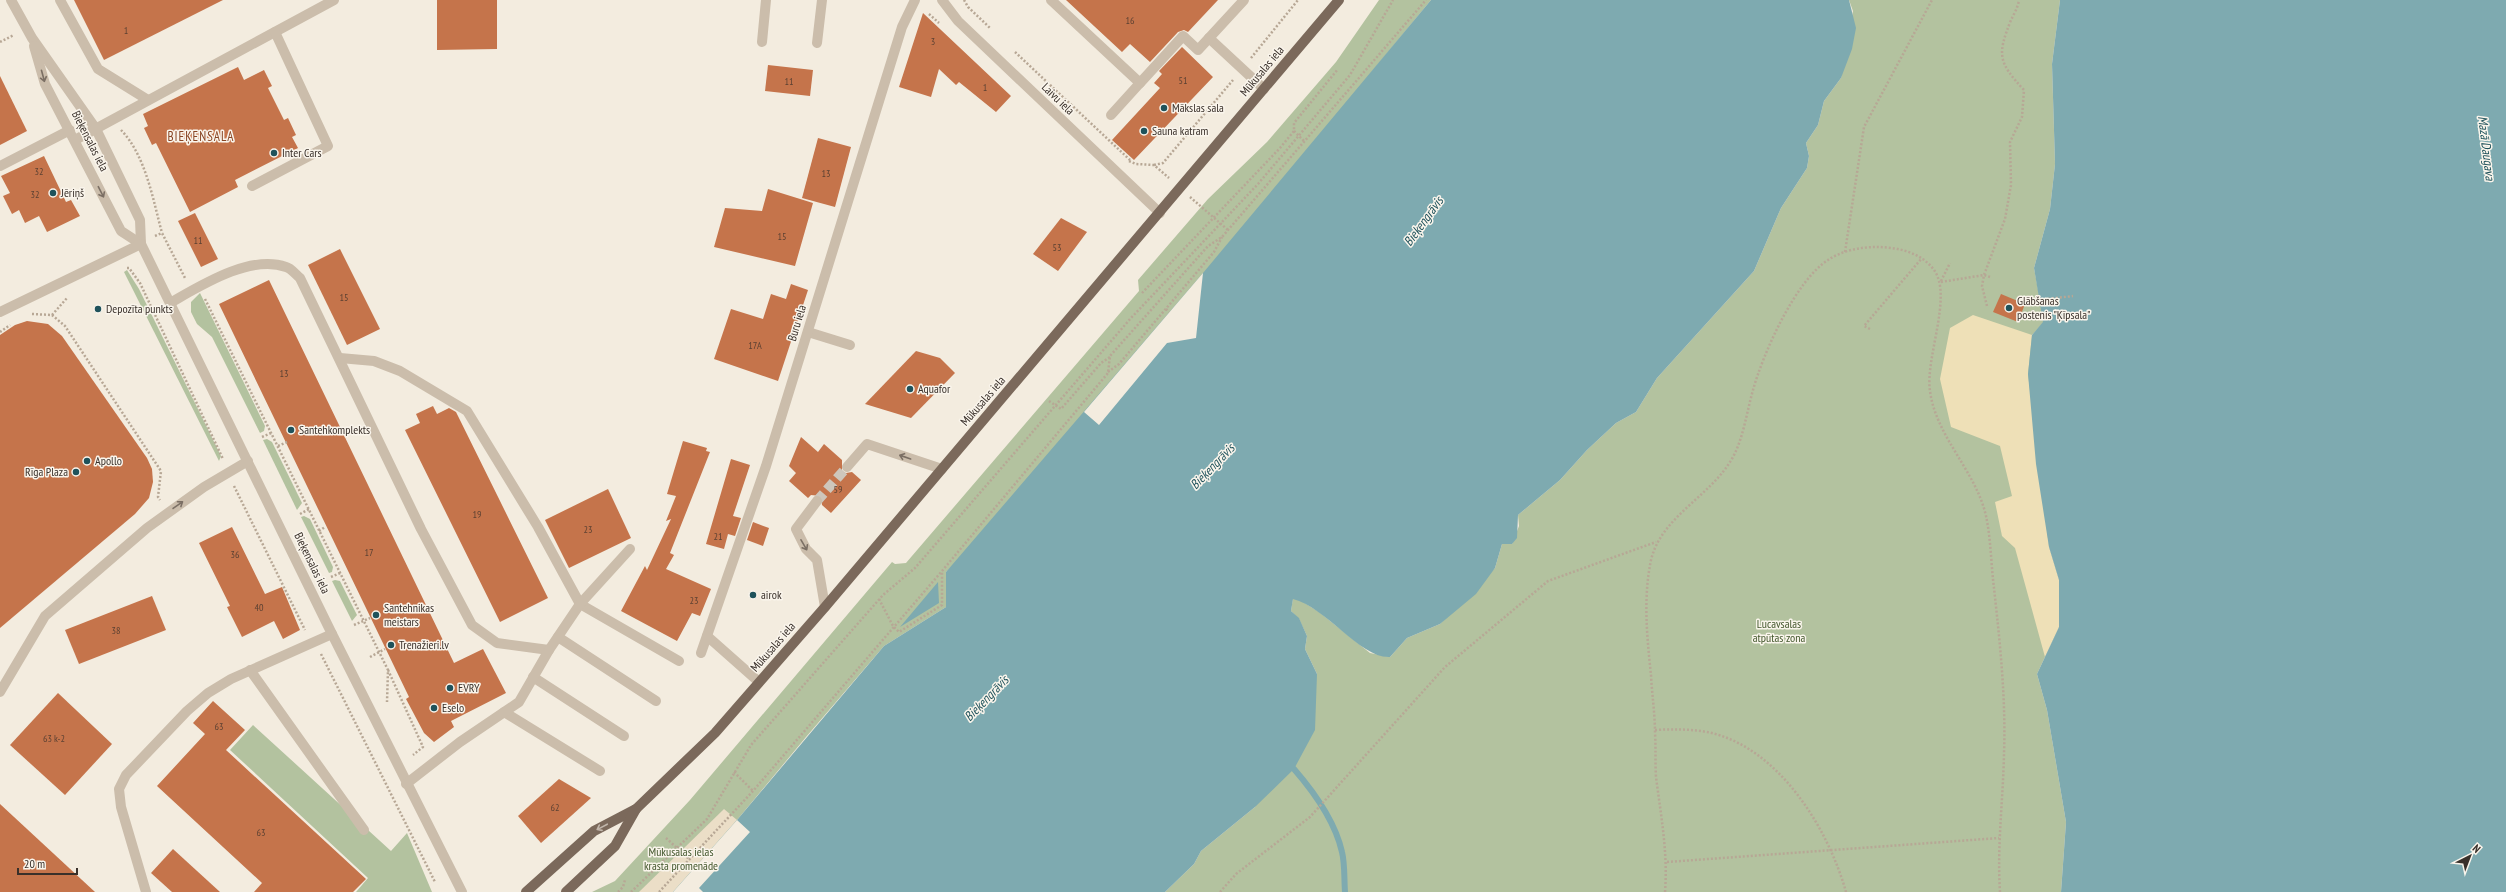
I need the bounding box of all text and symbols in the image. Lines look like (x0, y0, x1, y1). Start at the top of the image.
house number: 16 (1126, 14, 1135, 27)
house number: 1 (124, 24, 128, 37)
house number: 3 (931, 35, 935, 48)
street label: Mūkusalas iela (1236, 42, 1287, 99)
one-way arrow (39, 69, 47, 82)
house number: 51 (1179, 74, 1188, 87)
house number: 11 (785, 75, 794, 88)
street label: Laivu iela (1039, 79, 1078, 118)
house number: 1 (983, 81, 987, 94)
place label: Mākslas sala (1172, 100, 1224, 115)
marker: Mākslas sala (1159, 103, 1169, 113)
street label: Bieķensalas iela (69, 108, 112, 174)
water label: Mazā Daugava (2474, 115, 2499, 182)
place label: Sauna katram (1152, 123, 1209, 138)
marker: Sauna katram (1139, 126, 1149, 136)
district label: BIEĶENSALA (167, 128, 235, 145)
place label: Inter Cars (282, 145, 322, 160)
marker: Inter Cars (269, 148, 279, 158)
house number: 32 (35, 165, 44, 178)
house number: 13 (822, 167, 831, 180)
place label: Jēriņš (60, 185, 84, 200)
one-way arrow (98, 185, 105, 197)
house number: 32 (31, 188, 40, 201)
marker: Jēriņš (48, 188, 58, 198)
water label: Bieķengrāvis (1400, 192, 1448, 249)
house number: 15 (778, 230, 787, 243)
house number: 11 (194, 234, 203, 247)
house number: 53 (1053, 241, 1062, 254)
house number: 15 (340, 291, 349, 304)
place label: Glābšanas postenis "Ķīpsala" (2017, 293, 2090, 322)
place label: Depozīta punkts (106, 301, 173, 316)
street label: Buru iela (784, 303, 809, 343)
marker: Glābšanas postenis "Ķīpsala" (2004, 303, 2014, 313)
marker: Depozīta punkts (93, 304, 103, 314)
house number: 17A (748, 339, 762, 352)
house number: 13 (280, 367, 289, 380)
street label: Mūkusalas iela (957, 373, 1008, 429)
place label: Aquafor (918, 381, 951, 396)
marker: Aquafor (905, 384, 915, 394)
place label: Santehkomplekts (299, 422, 370, 437)
marker: Santehkomplekts (286, 425, 296, 435)
water label: Bieķengrāvis (1187, 439, 1239, 493)
place label: Apollo (95, 453, 122, 468)
one-way arrow (898, 453, 911, 460)
marker: Apollo (82, 456, 92, 466)
place label: Rīga Plaza (25, 464, 68, 479)
marker: Rīga Plaza (71, 467, 81, 477)
house number: 59 (834, 483, 843, 496)
one-way arrow (173, 501, 184, 509)
house number: 19 (473, 508, 482, 521)
house number: 23 (584, 523, 593, 536)
street label: Bieķensalas iela (291, 530, 334, 596)
house number: 21 (714, 530, 723, 543)
one-way arrow (800, 539, 808, 551)
house number: 17 (365, 546, 374, 559)
house number: 36 (231, 548, 240, 561)
place label: airok (761, 587, 782, 602)
marker: airok (748, 590, 758, 600)
house number: 23 (690, 594, 699, 607)
place label: Santehnikas meistars (384, 600, 434, 629)
house number: 40 (255, 601, 264, 614)
marker: Santehnikas meistars (371, 610, 381, 620)
park label: Lucavsalas atpūtas zona (1753, 616, 1806, 645)
street label: Mūkusalas iela (747, 619, 798, 675)
house number: 38 (112, 624, 121, 637)
place label: Trenažieri.lv (399, 637, 449, 652)
marker: Trenažieri.lv (386, 640, 396, 650)
water label: Bieķengrāvis (961, 671, 1013, 725)
place label: EVRY (458, 680, 480, 695)
marker: EVRY (445, 683, 455, 693)
place label: Eselo (442, 700, 464, 715)
marker: Eselo (429, 703, 439, 713)
house number: 63 (215, 720, 224, 733)
house number: 63 k-2 (43, 732, 65, 745)
house number: 62 (551, 801, 560, 814)
one-way arrow (596, 824, 608, 831)
house number: 63 (257, 826, 266, 839)
north arrow (2450, 836, 2490, 876)
text: N (2470, 841, 2484, 856)
park label: Mūkusalas ielas krasta promenāde (644, 844, 718, 873)
scale bar (18, 850, 77, 876)
text: 20 m (24, 856, 45, 871)

